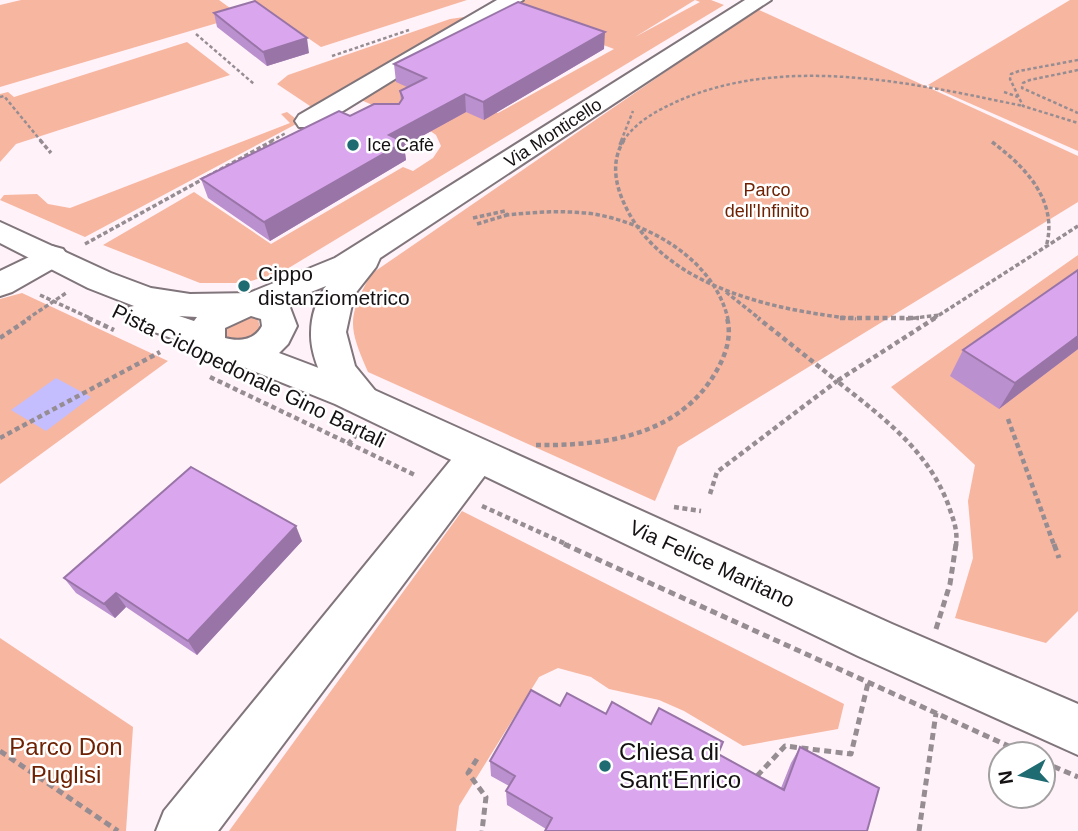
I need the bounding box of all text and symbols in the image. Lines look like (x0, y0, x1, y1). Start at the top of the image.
street label: Via Monticello (501, 94, 605, 172)
place label: Ice Cafè (367, 135, 434, 155)
marker: Ice Cafè (345, 137, 361, 153)
park label: Parco dell'Infinito (725, 180, 809, 221)
place label: Cippo distanziometrico (258, 262, 410, 309)
marker: Cippo distanziometrico (236, 278, 252, 294)
street label: Pista Ciclopedonale Gino Bartali (109, 299, 390, 452)
street label: Via Felice Maritano (626, 515, 798, 612)
park label: Parco Don Puglisi (9, 733, 123, 788)
place label: Chiesa di Sant'Enrico (619, 738, 741, 793)
north arrow (987, 740, 1057, 810)
marker: Chiesa di Sant'Enrico (597, 758, 613, 774)
text: N (994, 769, 1017, 786)

